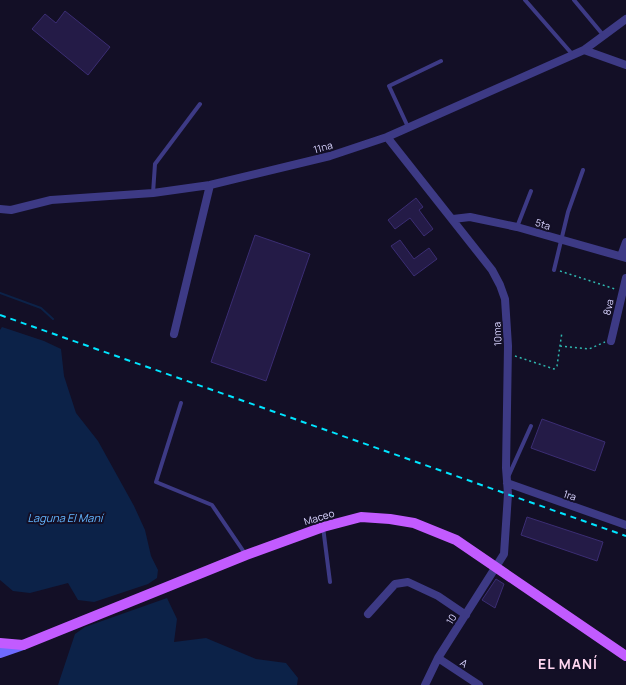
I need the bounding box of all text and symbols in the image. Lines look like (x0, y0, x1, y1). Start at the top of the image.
street label: 11na (312, 138, 334, 156)
street label: 5ta (534, 215, 552, 233)
street label: 8va (599, 298, 617, 316)
street label: 10ma (489, 322, 505, 346)
street label: 1ra (562, 486, 578, 504)
street label: Maceo (302, 506, 336, 528)
water label: Laguna El Maní (27, 510, 105, 525)
street label: 10 (442, 611, 460, 627)
district label: EL MANÍ (538, 654, 598, 673)
street label: A (457, 655, 471, 671)

